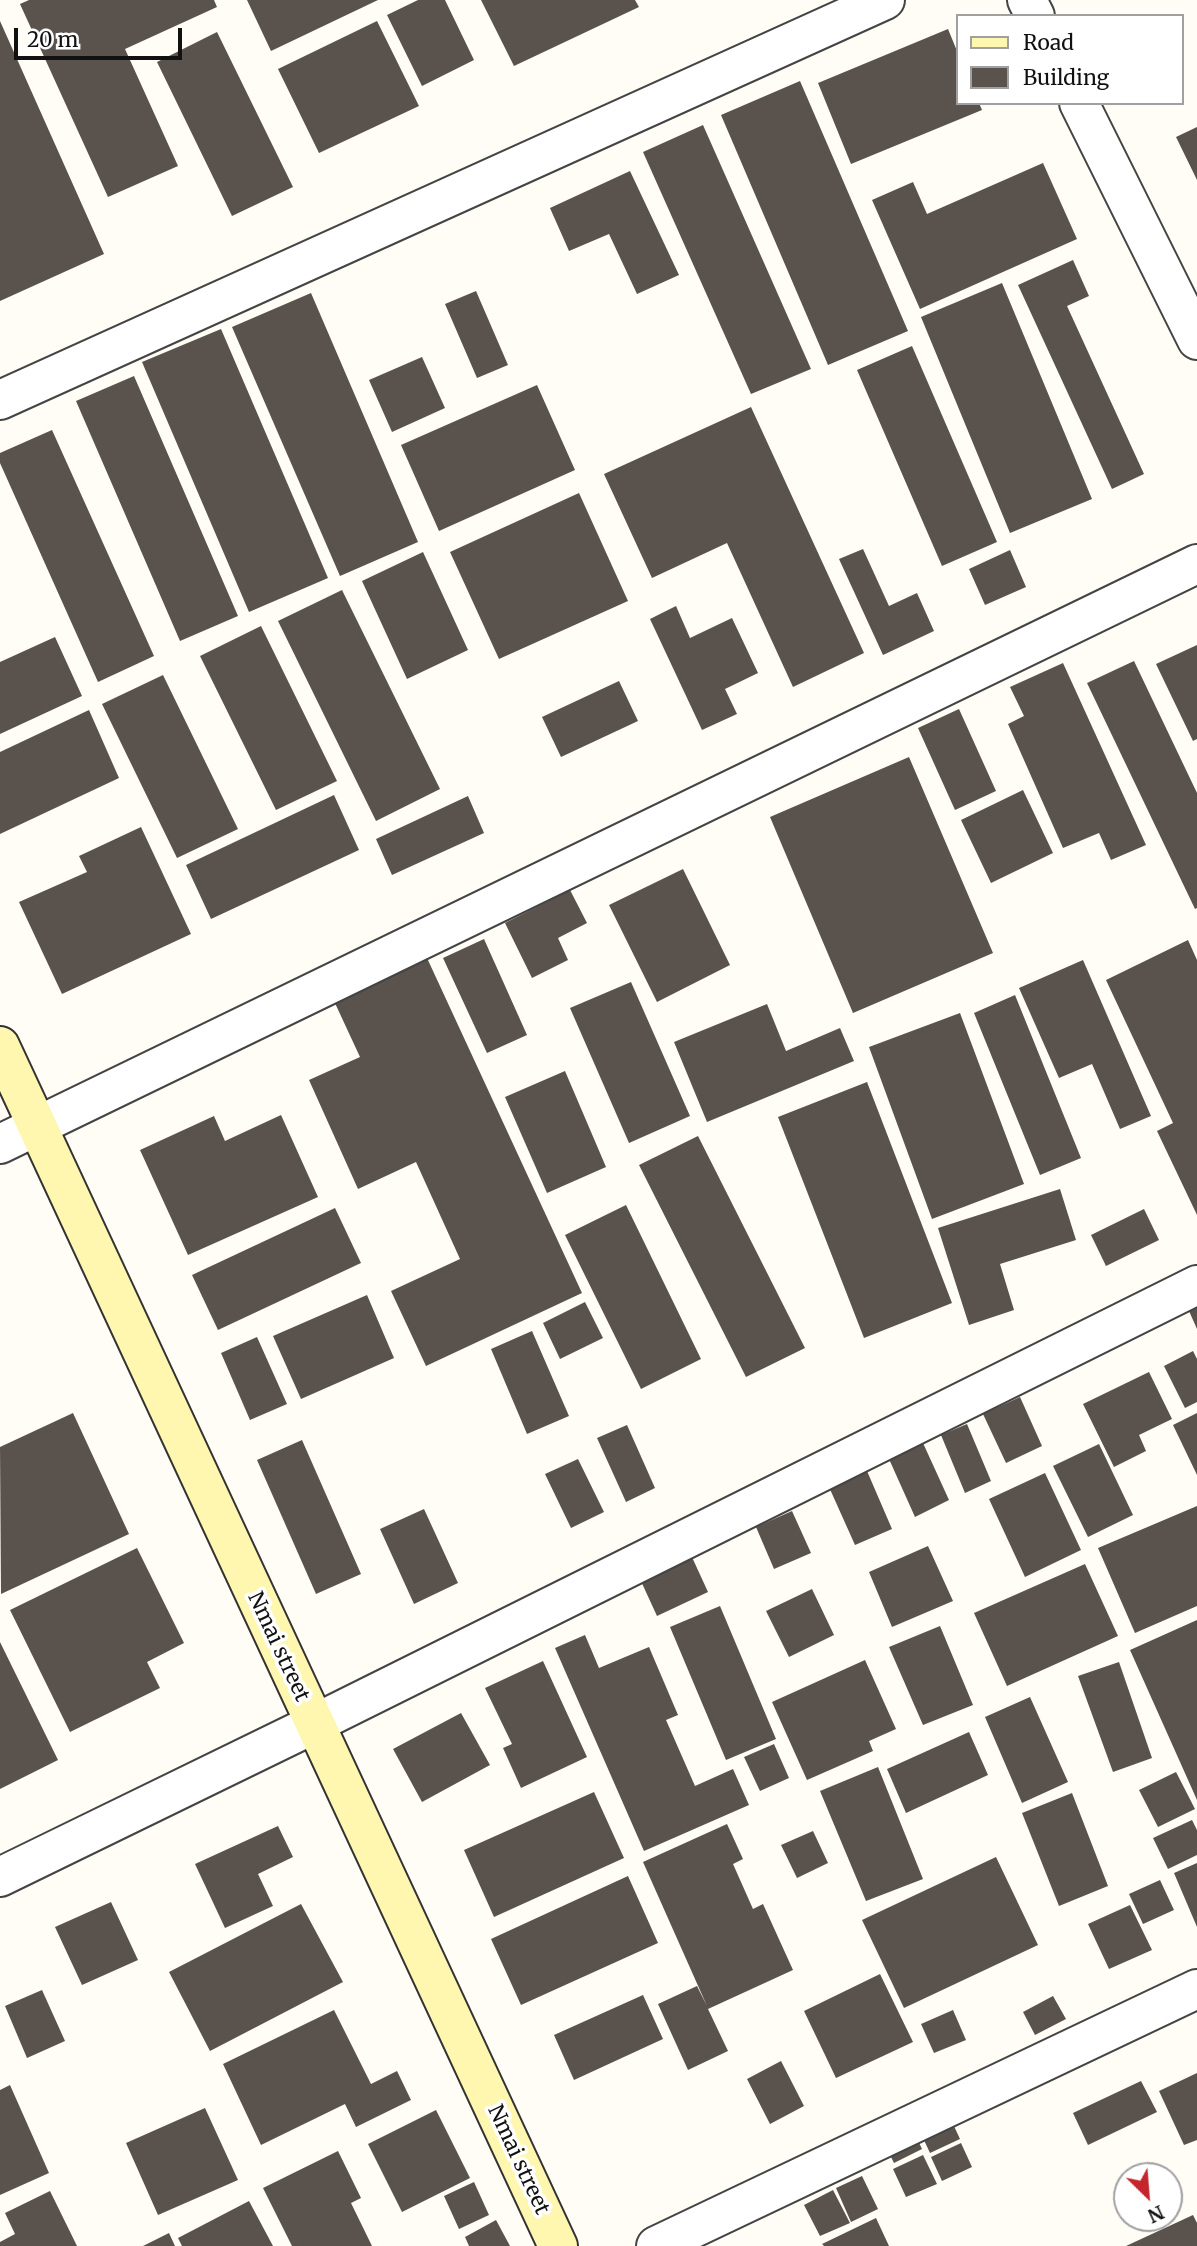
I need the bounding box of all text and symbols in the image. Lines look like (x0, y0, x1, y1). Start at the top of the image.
scale bar (18, 14, 186, 58)
legend (956, 14, 1183, 105)
text: 20 m (27, 26, 78, 53)
text: Road (1023, 29, 1074, 56)
text: Building (1023, 64, 1109, 91)
street label: Nmai street (242, 1588, 314, 1706)
street label: Nmai street (482, 2101, 554, 2219)
north arrow (1113, 2162, 1183, 2232)
text: N (1144, 2200, 1168, 2228)

